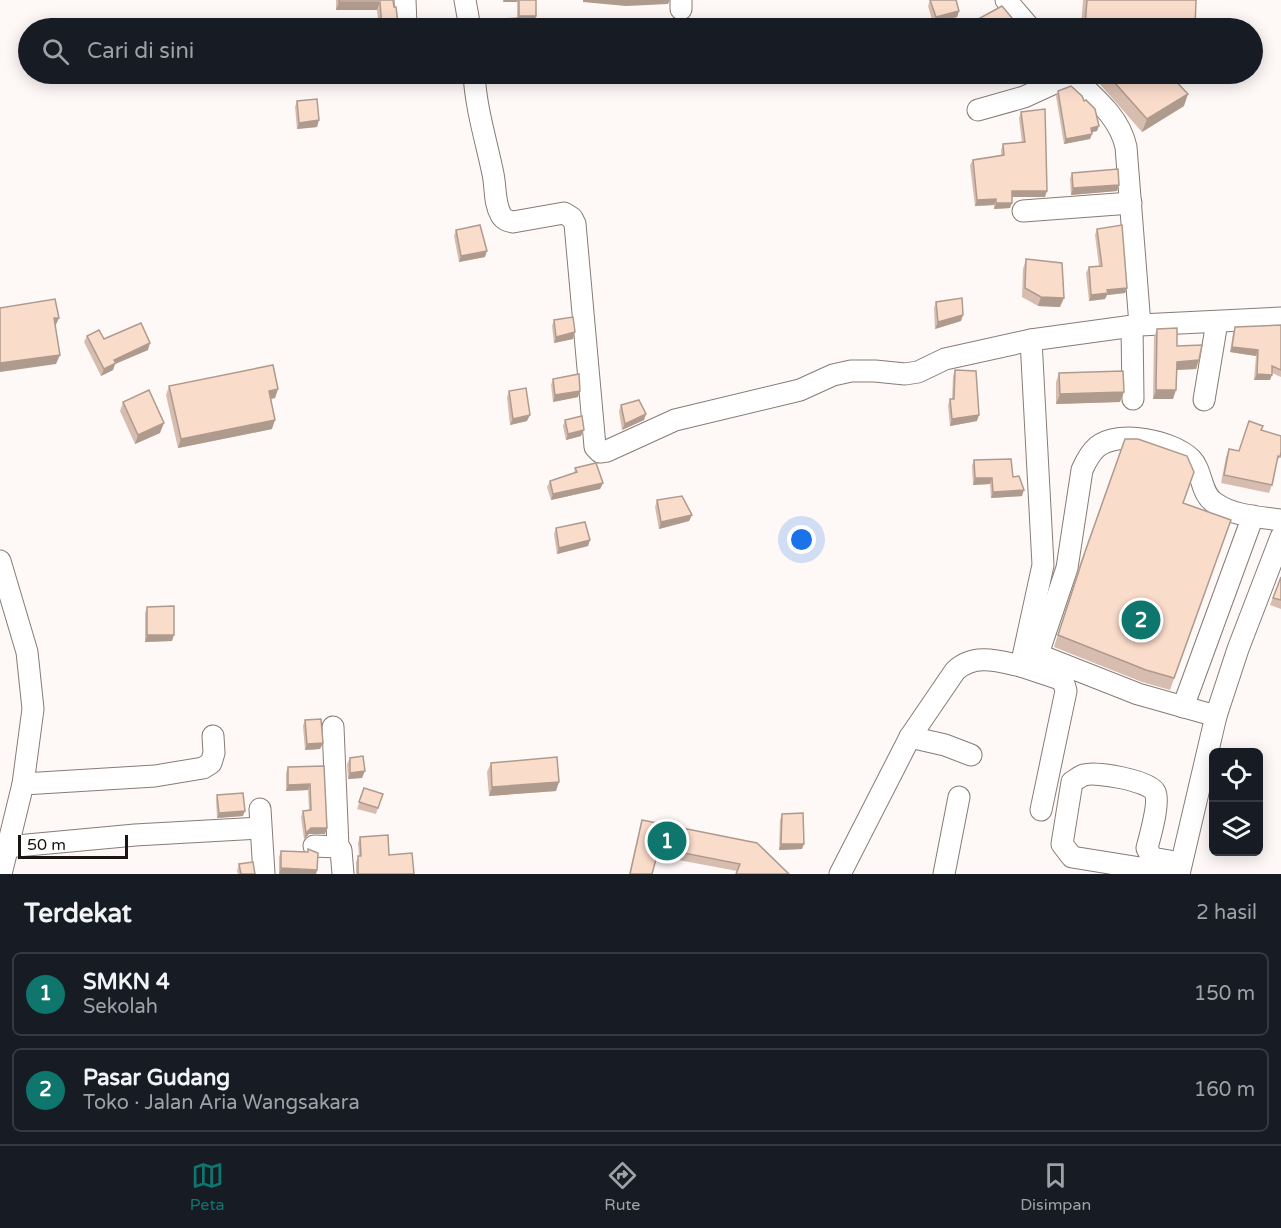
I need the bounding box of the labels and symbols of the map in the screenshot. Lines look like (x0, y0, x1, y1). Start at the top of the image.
your location (787, 525, 816, 554)
pin: 2 (1122, 598, 1160, 642)
pin: 1 (648, 818, 686, 864)
scale bar (18, 832, 128, 860)

